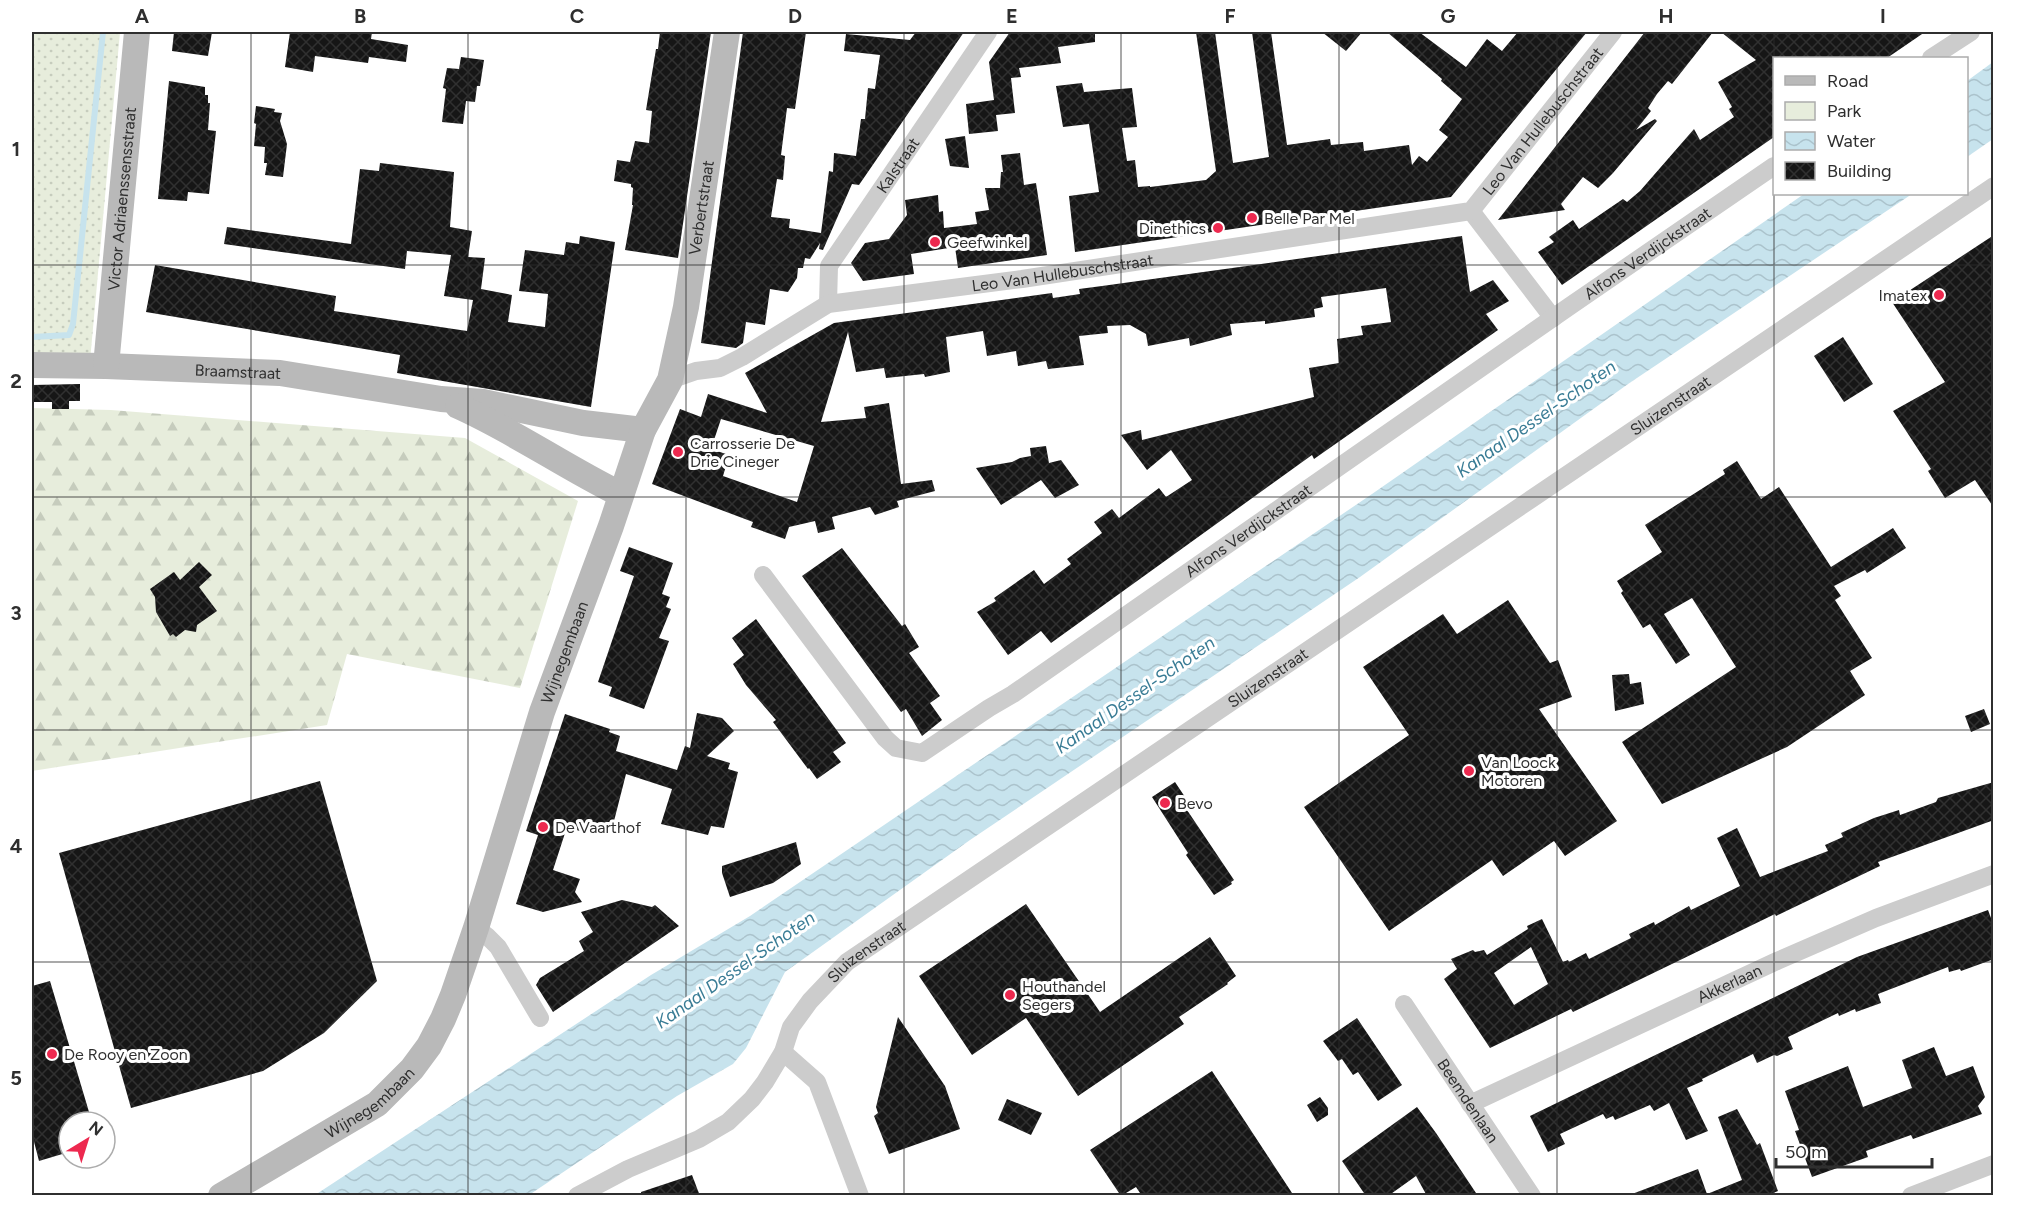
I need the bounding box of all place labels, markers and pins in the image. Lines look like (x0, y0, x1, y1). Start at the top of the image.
place label: Belle Par Mel (1264, 209, 1355, 228)
marker: Belle Par Mel (1245, 211, 1259, 225)
place label: Dinethics (1139, 219, 1206, 238)
marker: Dinethics (1211, 221, 1225, 235)
place label: Geefwinkel (947, 233, 1028, 252)
marker: Geefwinkel (928, 235, 942, 249)
place label: Imatex (1879, 286, 1927, 305)
marker: Imatex (1932, 288, 1946, 302)
place label: Carrosserie De Drie Cineger (690, 434, 795, 471)
marker: Carrosserie De Drie Cineger (671, 445, 685, 459)
place label: Van Loock Motoren (1481, 753, 1556, 790)
marker: Van Loock Motoren (1462, 764, 1476, 778)
place label: Bevo (1177, 794, 1213, 813)
marker: Bevo (1158, 796, 1172, 810)
place label: De Vaarthof (555, 818, 641, 837)
marker: De Vaarthof (536, 820, 550, 834)
place label: Houthandel Segers (1022, 977, 1106, 1014)
marker: Houthandel Segers (1003, 988, 1017, 1002)
place label: De Rooy en Zoon (64, 1045, 188, 1064)
marker: De Rooy en Zoon (45, 1047, 59, 1061)

